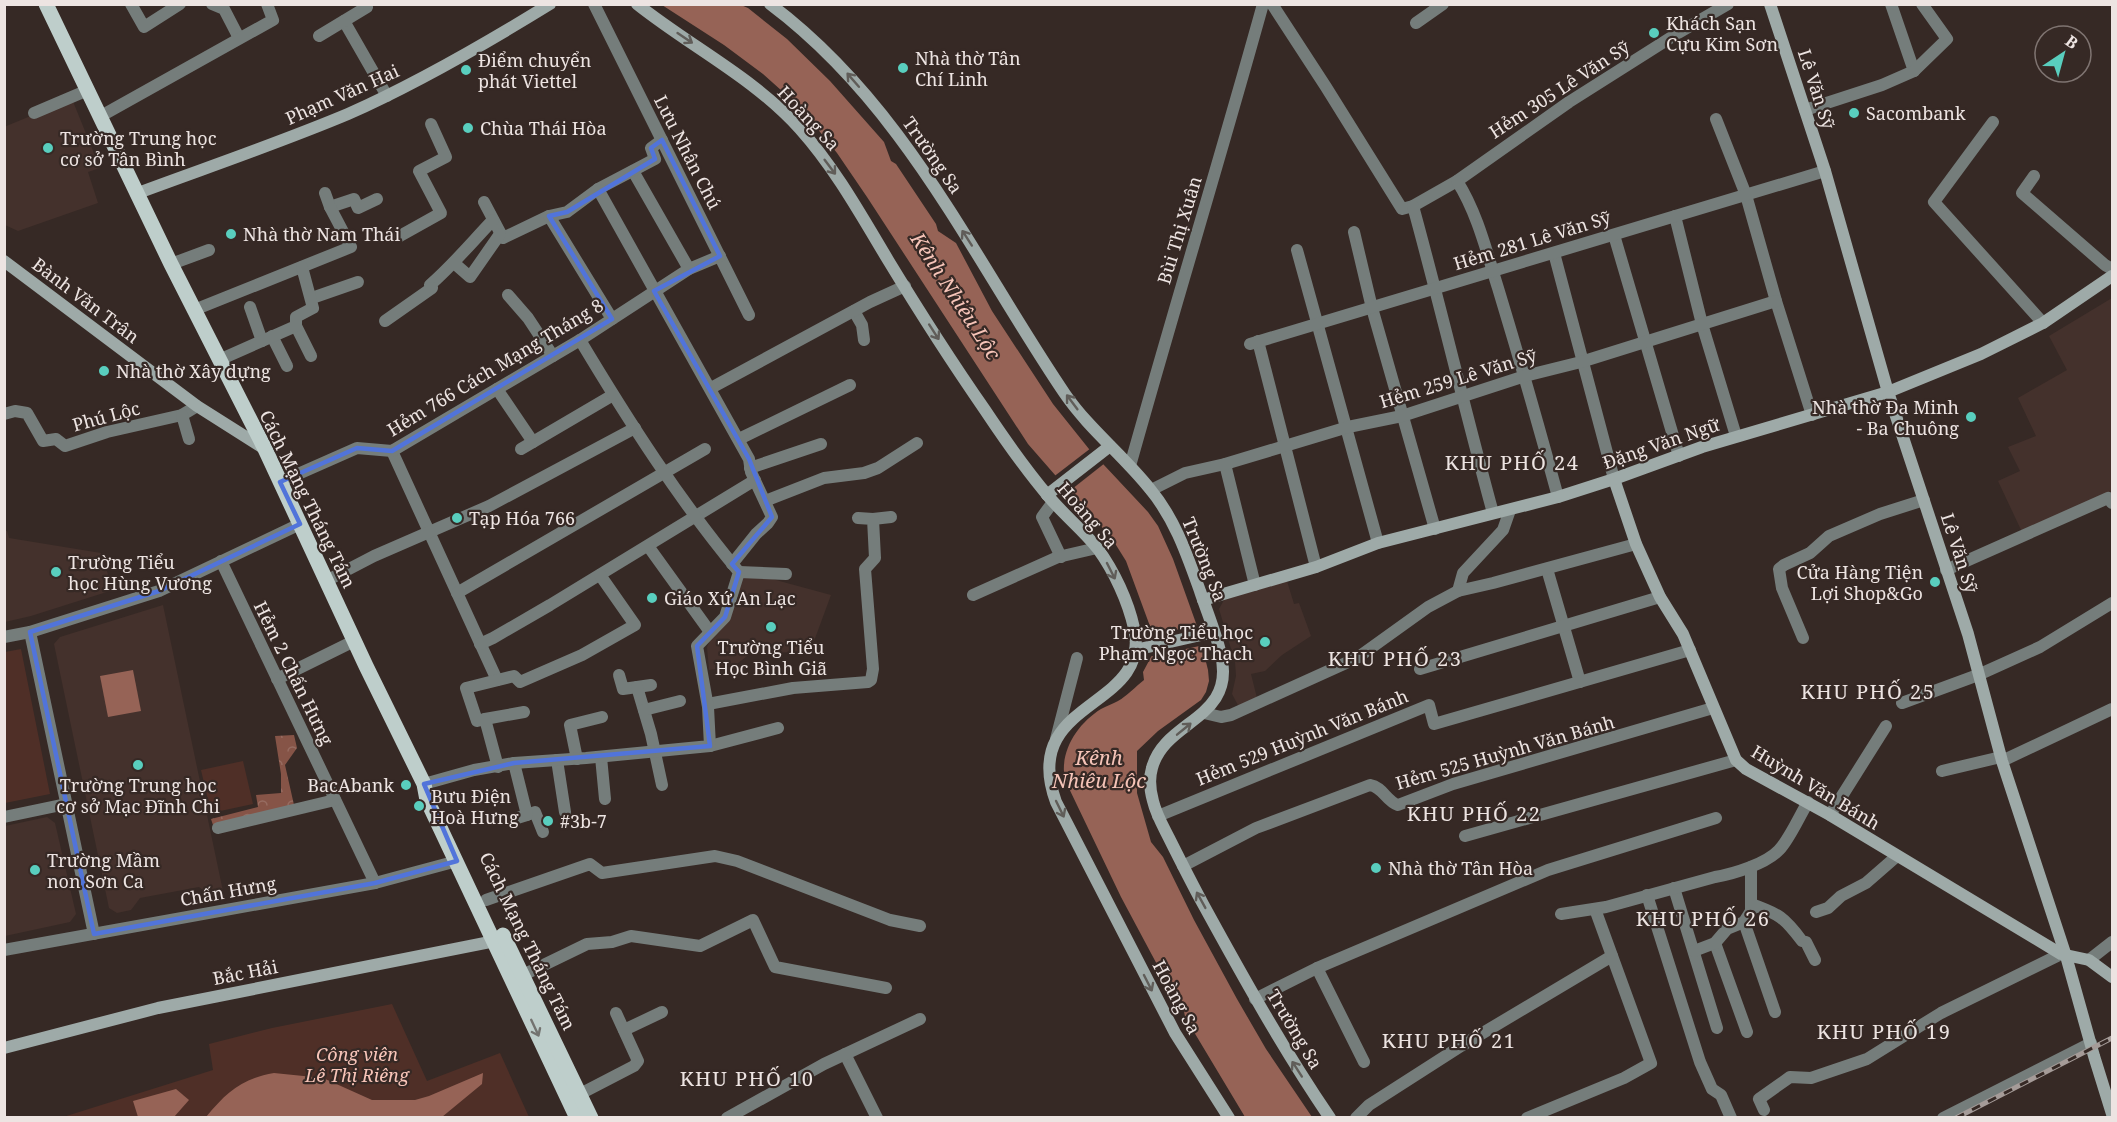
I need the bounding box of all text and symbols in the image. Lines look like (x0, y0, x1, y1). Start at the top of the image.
place label: Khách Sạn Cựu Kim Sơn (1666, 11, 1778, 56)
north arrow (2033, 24, 2093, 84)
marker: Khách Sạn Cựu Kim Sơn (1647, 26, 1661, 40)
text: B (2061, 30, 2083, 54)
one-way arrow (676, 32, 693, 44)
street label: Hẻm 305 Lê Văn Sỹ (1484, 34, 1635, 143)
place label: Nhà thờ Tân Chí Linh (915, 46, 1021, 91)
street label: Lê Văn Sỹ (1793, 46, 1841, 133)
place label: Điểm chuyển phát Viettel (478, 48, 592, 93)
street label: Phạm Văn Hai (281, 58, 403, 130)
marker: Nhà thờ Tân Chí Linh (896, 61, 910, 75)
marker: Điểm chuyển phát Viettel (459, 63, 473, 77)
one-way arrow (846, 73, 860, 88)
street label: Hoàng Sa (773, 80, 845, 156)
street label: Lưu Nhân Chú (649, 91, 727, 214)
place label: Sacombank (1866, 101, 1966, 125)
marker: Sacombank (1847, 106, 1861, 120)
street label: Trường Sa (898, 112, 968, 198)
place label: Chùa Thái Hòa (480, 116, 607, 140)
marker: Chùa Thái Hòa (461, 121, 475, 135)
place label: Trường Trung học cơ sở Tân Bình (60, 126, 217, 171)
marker: Trường Trung học cơ sở Tân Bình (41, 141, 55, 155)
one-way arrow (823, 159, 836, 175)
street label: Bùi Thị Xuân (1151, 173, 1207, 287)
street label: Hẻm 281 Lê Văn Sỹ (1451, 204, 1614, 275)
place label: Nhà thờ Nam Thái (243, 222, 401, 246)
water label: Kênh Nhiêu Lộc (904, 226, 1007, 365)
marker: Nhà thờ Nam Thái (224, 227, 238, 241)
one-way arrow (961, 230, 973, 246)
street label: Bành Văn Trân (28, 252, 145, 348)
street label: Hẻm 766 Cách Mạng Tháng 8 (382, 293, 608, 441)
one-way arrow (928, 323, 940, 339)
street label: Hẻm 259 Lê Văn Sỹ (1377, 342, 1540, 413)
place label: Nhà thờ Xây dựng (116, 359, 271, 383)
marker: Nhà thờ Xây dựng (97, 364, 111, 378)
street label: Phú Lộc (70, 395, 143, 437)
one-way arrow (1065, 395, 1078, 411)
place label: Nhà thờ Đa Minh - Ba Chuông (1812, 395, 1959, 440)
street label: Cách Mạng Tháng Tám (254, 406, 362, 592)
marker: Nhà thờ Đa Minh - Ba Chuông (1964, 410, 1978, 424)
street label: Đặng Văn Ngữ (1599, 411, 1723, 474)
district label: KHU PHỐ 24 (1445, 449, 1579, 476)
street label: Hoàng Sa (1052, 477, 1124, 553)
place label: Tạp Hóa 766 (469, 506, 575, 530)
street label: Lê Văn Sỹ (1936, 510, 1984, 597)
marker: Tạp Hóa 766 (450, 511, 464, 525)
street label: Trường Sa (1177, 513, 1233, 605)
place label: Trường Tiểu học Hùng Vương (68, 550, 212, 595)
place label: Cửa Hàng Tiện Lợi Shop&Go (1797, 560, 1923, 605)
one-way arrow (1106, 562, 1117, 580)
marker: Trường Tiểu học Hùng Vương (49, 565, 63, 579)
marker: Cửa Hàng Tiện Lợi Shop&Go (1928, 575, 1942, 589)
place label: Giáo Xứ An Lạc (664, 586, 796, 610)
marker: Giáo Xứ An Lạc (645, 591, 659, 605)
street label: Hẻm 2 Chấn Hưng (249, 597, 339, 749)
marker: Trường Tiểu Học Bình Giã (764, 620, 778, 634)
place label: Trường Tiểu học Phạm Ngọc Thạch (1099, 620, 1253, 665)
place label: Trường Tiểu Học Bình Giã (715, 635, 827, 680)
marker: Trường Tiểu học Phạm Ngọc Thạch (1258, 635, 1272, 649)
district label: KHU PHỐ 23 (1328, 645, 1462, 672)
district label: KHU PHỐ 25 (1801, 678, 1935, 705)
street label: Hẻm 529 Huỳnh Văn Bánh (1193, 683, 1411, 791)
street label: Hẻm 525 Huỳnh Văn Bánh (1393, 709, 1617, 795)
one-way arrow (1176, 722, 1192, 735)
street label: Huỳnh Văn Bánh (1747, 739, 1885, 835)
water label: Kênh Nhiêu Lộc (1051, 744, 1146, 794)
marker: Trường Trung học cơ sở Mạc Đĩnh Chi (131, 758, 145, 772)
place label: Trường Trung học cơ sở Mạc Đĩnh Chi (56, 773, 220, 818)
place label: BacAbank (307, 773, 394, 797)
marker: BacAbank (399, 778, 413, 792)
place label: Bưu Điện Hoà Hưng (431, 784, 519, 829)
marker: Bưu Điện Hoà Hưng (412, 799, 426, 813)
one-way arrow (1055, 799, 1066, 817)
district label: KHU PHỐ 22 (1407, 800, 1541, 827)
place label: #3b-7 (560, 809, 607, 833)
marker: #3b-7 (541, 814, 555, 828)
place label: Trường Mầm non Sơn Ca (47, 848, 160, 893)
street label: Cách Mạng Tháng Tám (474, 848, 582, 1034)
place label: Nhà thờ Tân Hòa (1388, 856, 1533, 880)
marker: Nhà thờ Tân Hòa (1369, 861, 1383, 875)
marker: Trường Mầm non Sơn Ca (28, 863, 42, 877)
street label: Chấn Hưng (178, 871, 278, 911)
one-way arrow (1195, 891, 1206, 909)
district label: KHU PHỐ 26 (1636, 905, 1770, 932)
street label: Bắc Hải (211, 954, 280, 990)
street label: Hoàng Sa (1147, 956, 1207, 1038)
one-way arrow (1143, 973, 1155, 991)
street label: Trường Sa (1262, 985, 1328, 1073)
district label: KHU PHỐ 19 (1817, 1018, 1951, 1045)
one-way arrow (531, 1019, 542, 1037)
district label: KHU PHỐ 21 (1382, 1027, 1516, 1054)
park label: Công viên Lê Thị Riêng (304, 1042, 410, 1087)
one-way arrow (1291, 1061, 1303, 1078)
district label: KHU PHỐ 10 (680, 1065, 814, 1092)

